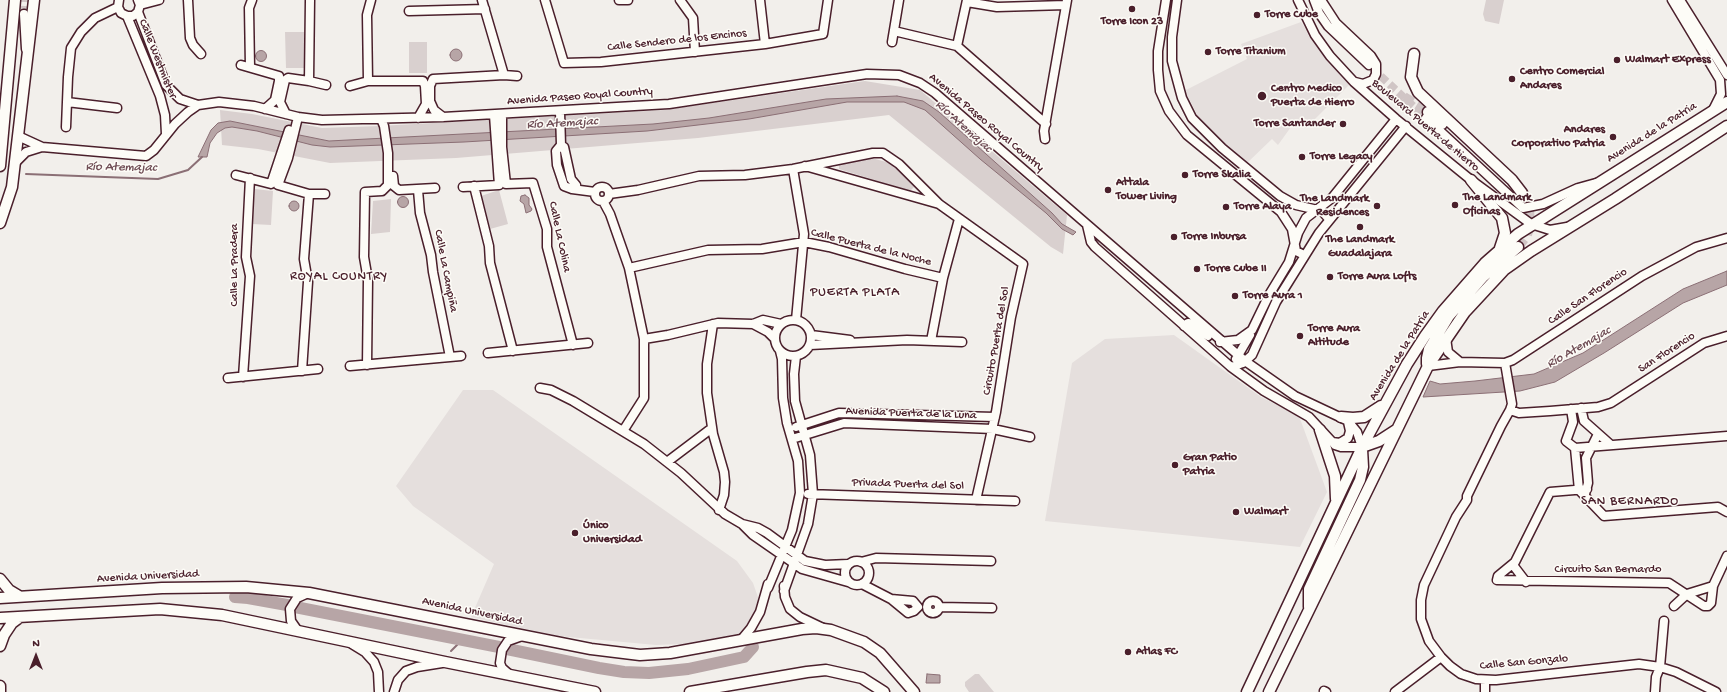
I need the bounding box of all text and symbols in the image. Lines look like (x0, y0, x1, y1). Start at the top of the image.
marker: Torre Icon 23 (1127, 4, 1137, 14)
place label: Torre Cube (1265, 8, 1318, 22)
marker: Torre Cube (1252, 10, 1262, 20)
place label: Torre Icon 23 (1101, 15, 1163, 29)
street label: Calle Westmister (135, 17, 179, 101)
street label: Calle Sendero de los Encinos (607, 27, 747, 55)
place label: Torre Titanium (1216, 45, 1286, 59)
marker: Torre Titanium (1203, 47, 1213, 57)
place label: Walmart Express (1625, 53, 1711, 67)
marker: Walmart Express (1612, 55, 1622, 65)
place label: Centro Comercial Andares (1520, 65, 1604, 93)
street label: Avenida Paseo Royal Country (925, 71, 1047, 175)
marker: Centro Comercial Andares (1507, 74, 1517, 84)
street label: Boulevard Puerta de Hierro (1368, 77, 1482, 175)
place label: Centro Medico Puerta de Hierro (1271, 82, 1355, 110)
street label: Avenida Paseo Royal Country (507, 85, 653, 109)
marker: Centro Medico Puerta de Hierro (1256, 90, 1268, 102)
water label: Río Atemajac (931, 97, 995, 157)
street label: Avenida de la Patria (1604, 100, 1700, 166)
water label: Río Atemajac (526, 114, 598, 134)
place label: Torre Santander (1254, 117, 1335, 131)
marker: Torre Santander (1338, 119, 1348, 129)
place label: Andares Corporativo Patria (1511, 123, 1605, 151)
marker: Andares Corporativo Patria (1608, 132, 1618, 142)
place label: Torre Legacy (1310, 150, 1372, 164)
marker: Torre Legacy (1297, 152, 1307, 162)
water label: Río Atemajac (85, 160, 157, 176)
place label: Torre Skalia (1193, 168, 1251, 182)
marker: Torre Skalia (1180, 170, 1190, 180)
place label: Attala Tower Living (1116, 176, 1177, 204)
marker: Attala Tower Living (1103, 185, 1113, 195)
place label: The Landmark Oficinas (1463, 191, 1532, 219)
place label: The Landmark Residences (1300, 192, 1369, 220)
street label: Calle La Colina (545, 200, 573, 274)
place label: Torre Alaya (1234, 200, 1291, 214)
marker: The Landmark Oficinas (1450, 200, 1460, 210)
marker: The Landmark Residences (1372, 201, 1382, 211)
marker: Torre Alaya (1221, 202, 1231, 212)
marker: The Landmark Guadalajara (1355, 222, 1365, 232)
street label: Calle La Pradera (228, 223, 242, 307)
street label: Calle Puerta de la Noche (809, 226, 933, 270)
street label: Calle La Campiña (430, 228, 460, 314)
place label: Torre Inbursa (1182, 230, 1246, 244)
marker: Torre Inbursa (1169, 232, 1179, 242)
place label: The Landmark Guadalajara (1326, 233, 1394, 261)
place label: Torre Cube II (1205, 262, 1267, 276)
marker: Torre Cube II (1192, 264, 1202, 274)
street label: Calle San Florencio (1546, 265, 1630, 329)
district label: ROYAL COUNTRY (290, 269, 388, 285)
place label: Torre Aura Lofts (1338, 270, 1416, 284)
marker: Torre Aura Lofts (1325, 272, 1335, 282)
district label: PUERTA PLATA (810, 285, 900, 301)
street label: Circuito Puerta del Sol (980, 286, 1014, 396)
place label: Torre Aura 1 (1243, 289, 1303, 303)
marker: Torre Aura 1 (1230, 291, 1240, 301)
street label: Avenida de la Patria (1367, 308, 1433, 404)
place label: Torre Aura Altitude (1308, 322, 1360, 350)
water label: Río Atemajac (1544, 323, 1614, 373)
street label: San Florencio (1636, 329, 1698, 377)
marker: Torre Aura Altitude (1295, 331, 1305, 341)
street label: Avenida Puerta de la Luna (845, 405, 977, 423)
place label: Gran Patio Patria (1183, 451, 1237, 479)
marker: Gran Patio Patria (1170, 460, 1180, 470)
street label: Privada Puerta del Sol (852, 476, 964, 494)
district label: SAN BERNARDO (1581, 494, 1679, 510)
place label: Walmart (1244, 505, 1288, 519)
marker: Walmart (1231, 507, 1241, 517)
place label: Único Universidad (583, 519, 642, 547)
marker: Único Universidad (570, 528, 580, 538)
street label: Circuito San Bernardo (1555, 563, 1661, 577)
street label: Avenida Universidad (97, 567, 199, 587)
street label: Avenida Universidad (421, 594, 523, 630)
north arrow (16, 636, 56, 676)
text: N (32, 638, 40, 650)
place label: Atlas FC (1136, 645, 1177, 659)
marker: Atlas FC (1123, 647, 1133, 657)
street label: Calle San Gonzalo (1479, 652, 1569, 674)

